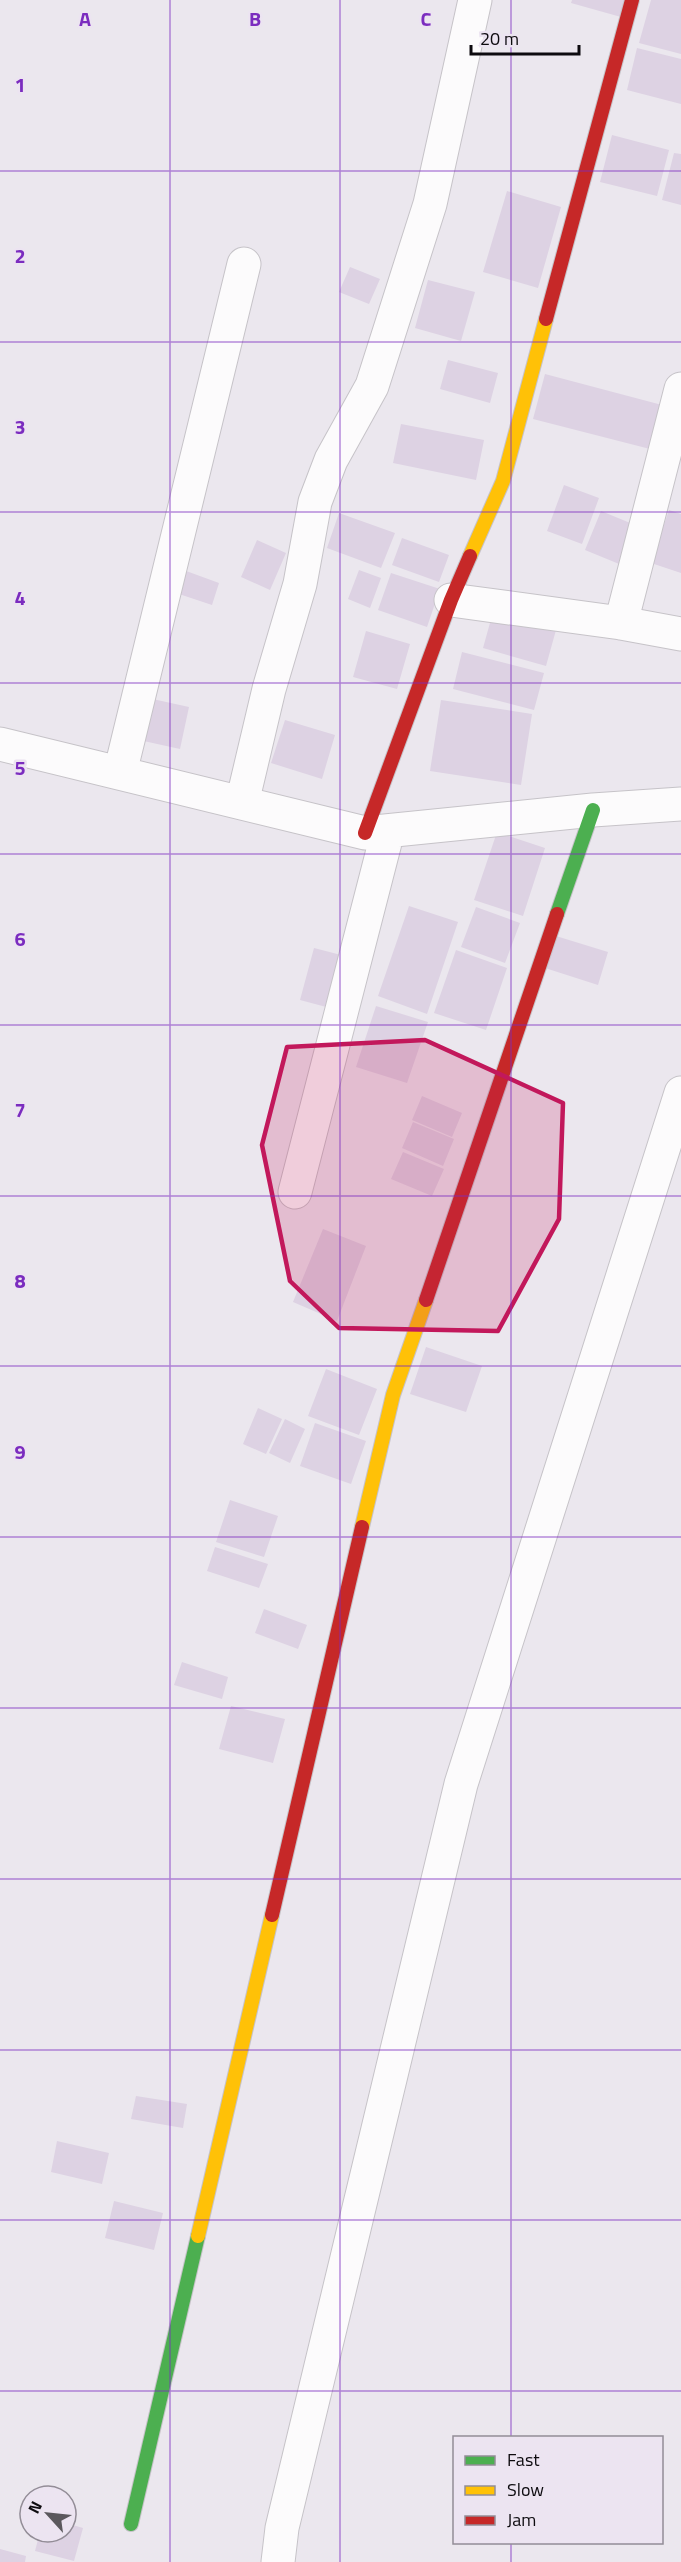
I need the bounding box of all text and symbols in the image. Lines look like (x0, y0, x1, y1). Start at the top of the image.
text: A (79, 3, 91, 34)
text: B (249, 3, 261, 34)
text: C (421, 3, 432, 34)
scale bar (471, 18, 579, 56)
text: 20 m (480, 25, 519, 52)
text: 1 (14, 69, 26, 100)
text: 2 (14, 240, 26, 271)
text: 3 (14, 411, 26, 442)
text: 4 (14, 582, 26, 613)
text: 5 (14, 752, 26, 783)
text: 6 (14, 923, 26, 954)
text: 7 (14, 1094, 26, 1125)
text: 8 (14, 1265, 26, 1296)
text: 9 (14, 1436, 26, 1467)
legend (453, 2436, 663, 2544)
text: Fast (507, 2446, 540, 2473)
text: Slow (507, 2476, 544, 2503)
north arrow (18, 2484, 78, 2544)
text: N (21, 2497, 48, 2518)
text: Jam (507, 2506, 536, 2533)

